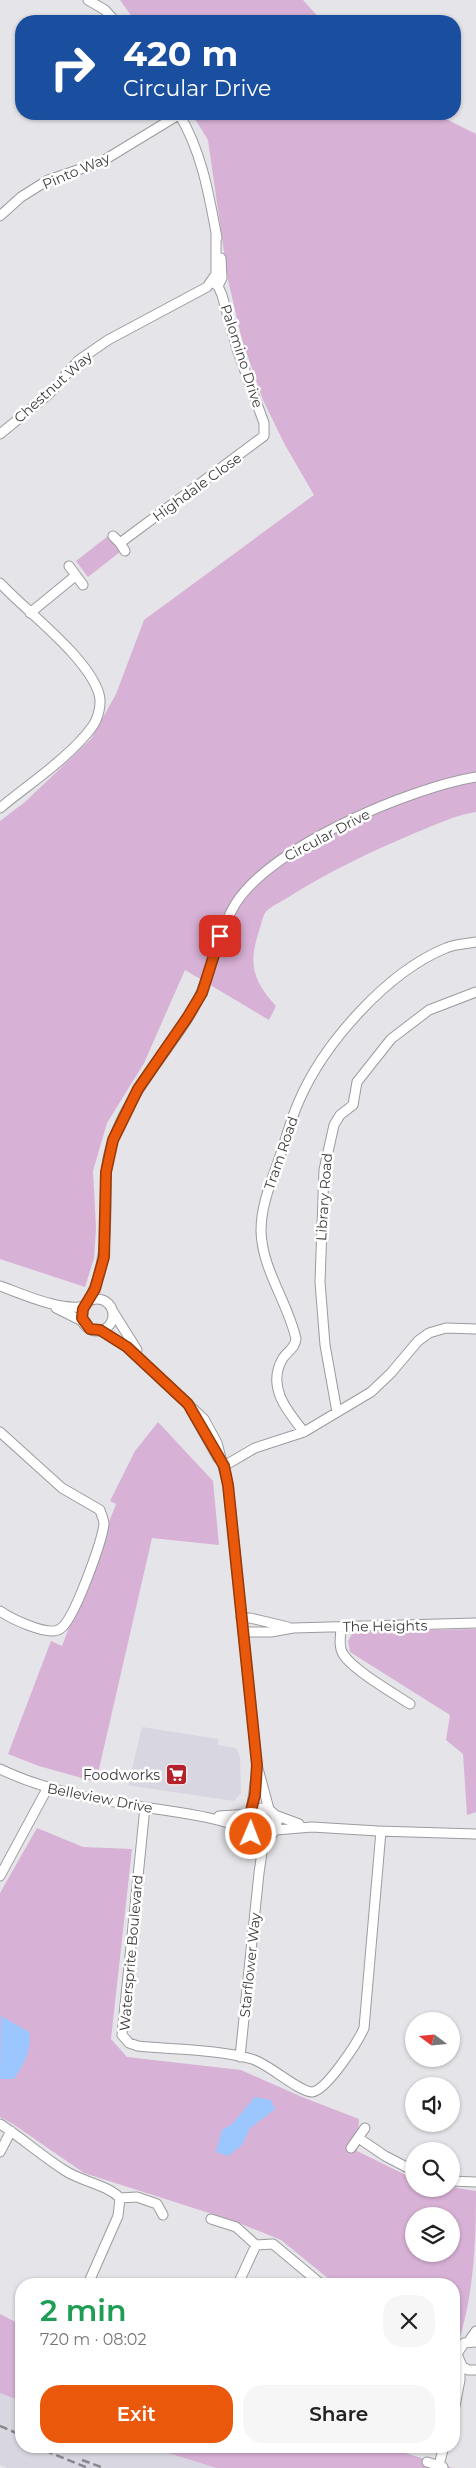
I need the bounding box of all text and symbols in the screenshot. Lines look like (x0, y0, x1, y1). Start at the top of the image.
text: 420 m (123, 32, 238, 75)
icon: right (40, 35, 105, 100)
text: Circular Drive (123, 75, 271, 102)
street label: Pinto Way (40, 149, 113, 193)
street label: Palomino Drive (217, 302, 267, 410)
street label: Chestnut Way (10, 347, 96, 427)
street label: Highdale Close (149, 449, 245, 525)
street label: Circular Drive (281, 805, 373, 865)
pin (199, 915, 241, 957)
icon: arrive (206, 922, 234, 950)
street label: Tram Road (260, 1114, 302, 1192)
street label: Library Road (312, 1152, 336, 1242)
street label: The Heights (342, 1616, 428, 1636)
supermarket icon: Foodworks (164, 1763, 188, 1787)
place label: Foodworks (83, 1766, 160, 1784)
street label: Belleview Drive (46, 1779, 154, 1817)
position arrow (224, 1807, 276, 1859)
street label: Watersprite Boulevard (115, 1874, 147, 2032)
street label: Starflower Way (236, 1911, 265, 2018)
north arrow (405, 2012, 460, 2068)
map controls (405, 2012, 460, 2262)
button: sound (405, 2077, 460, 2132)
button: search (405, 2142, 460, 2197)
button: layers (405, 2207, 460, 2262)
text: 2 min (40, 2292, 127, 2329)
button: close (383, 2295, 435, 2347)
text: 720 m · 08:02 (40, 2330, 147, 2349)
button: Exit (40, 2385, 233, 2443)
button: Share (243, 2385, 435, 2443)

